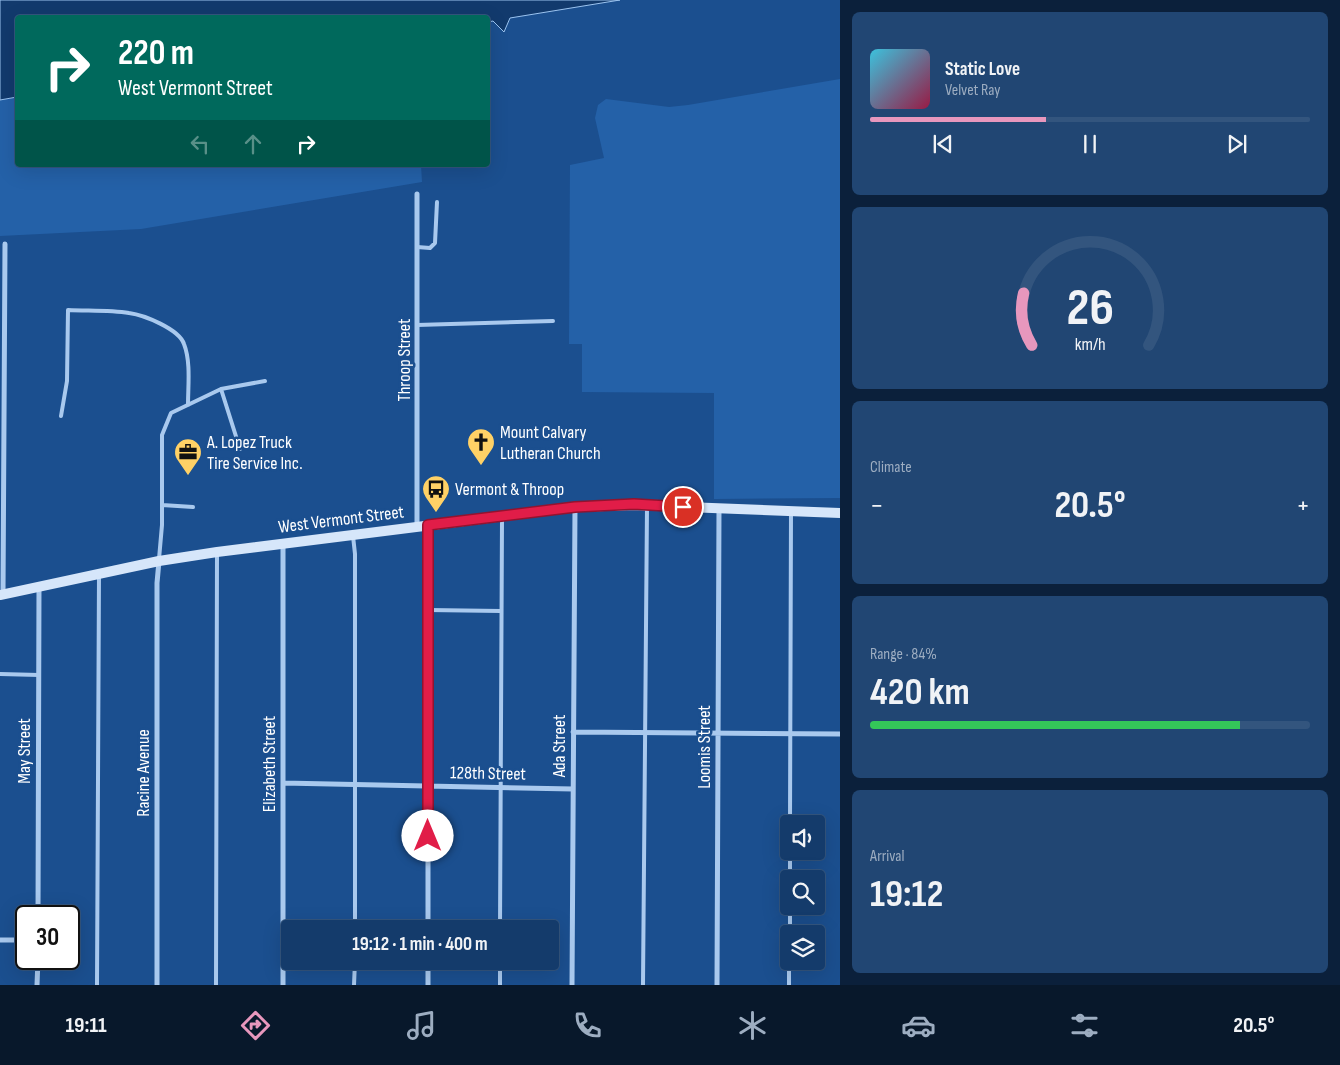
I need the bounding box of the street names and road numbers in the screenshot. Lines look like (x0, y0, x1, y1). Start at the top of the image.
street label: Throop Street (394, 318, 415, 401)
street label: West Vermont Street (277, 501, 406, 538)
street label: Loomis Street (694, 705, 715, 789)
street label: Ada Street (549, 714, 570, 778)
street label: Elizabeth Street (259, 715, 280, 812)
street label: May Street (14, 718, 35, 784)
street label: Racine Avenue (133, 729, 154, 817)
street label: 128th Street (450, 762, 527, 785)

